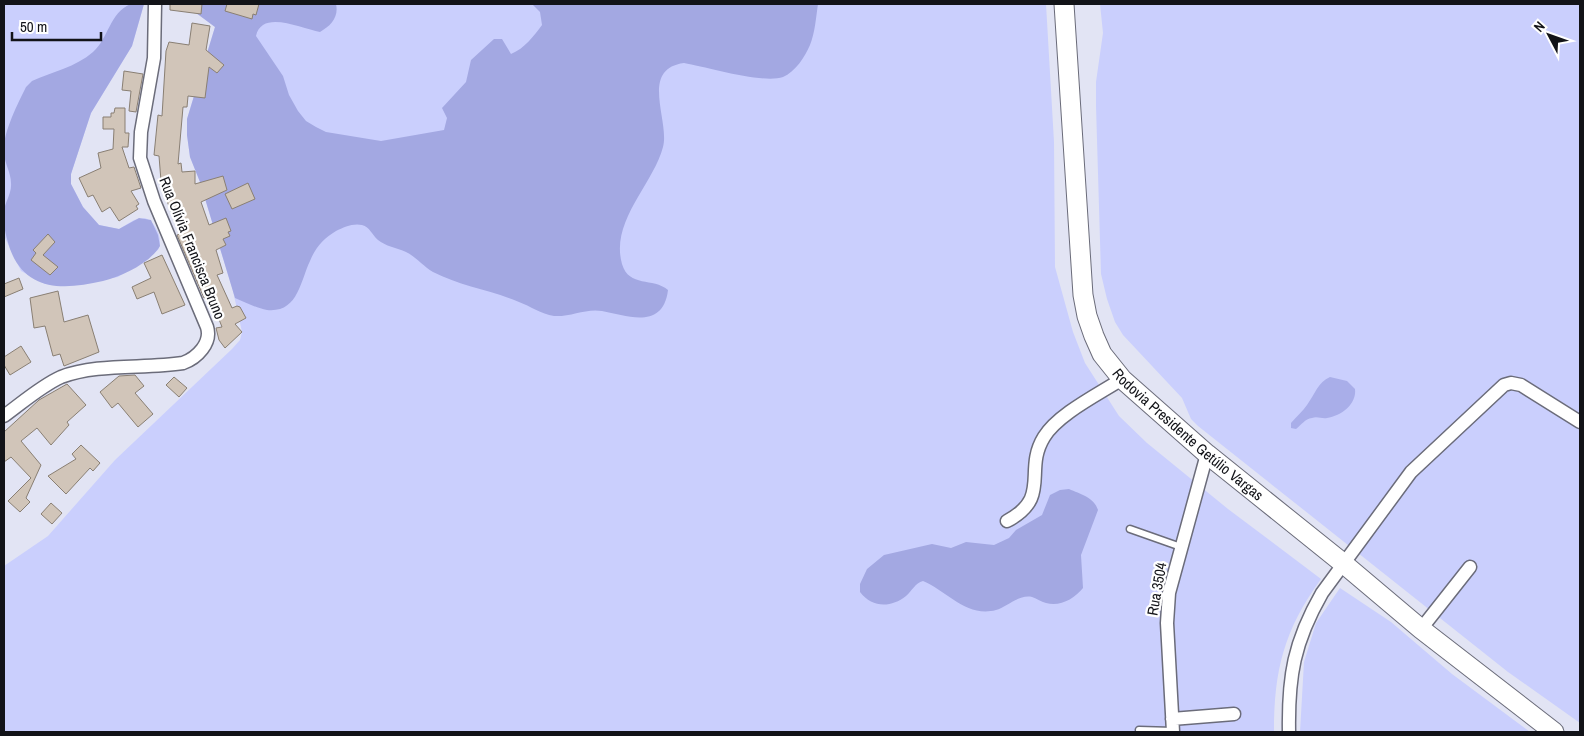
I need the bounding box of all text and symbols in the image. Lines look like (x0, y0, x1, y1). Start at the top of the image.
scale bar (12, 10, 101, 42)
north arrow (1524, 10, 1574, 60)
text: 50 m (20, 16, 47, 37)
text: N (1530, 17, 1549, 36)
street label: Rua Olívia Francisca Bruno (154, 174, 231, 322)
street label: Rodovia Presidente Getúlio Vargas (1108, 364, 1268, 505)
street label: Rua 3504 (1142, 561, 1172, 617)

